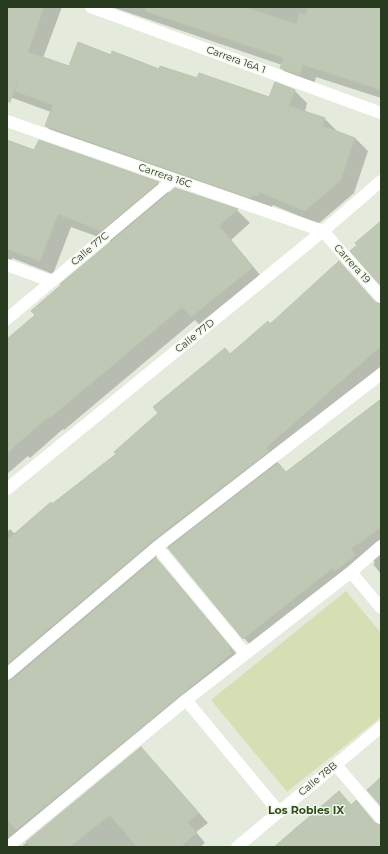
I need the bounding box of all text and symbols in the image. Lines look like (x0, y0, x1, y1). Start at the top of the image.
street label: Carrera 16A 1 (205, 44, 267, 76)
street label: Carrera 16C (137, 161, 193, 191)
street label: Calle 77C (69, 230, 111, 268)
street label: Carrera 19 (331, 242, 373, 286)
street label: Calle 77D (173, 317, 217, 355)
street label: Calle 78B (296, 759, 340, 799)
district label: Los Robles IX (268, 804, 344, 818)

